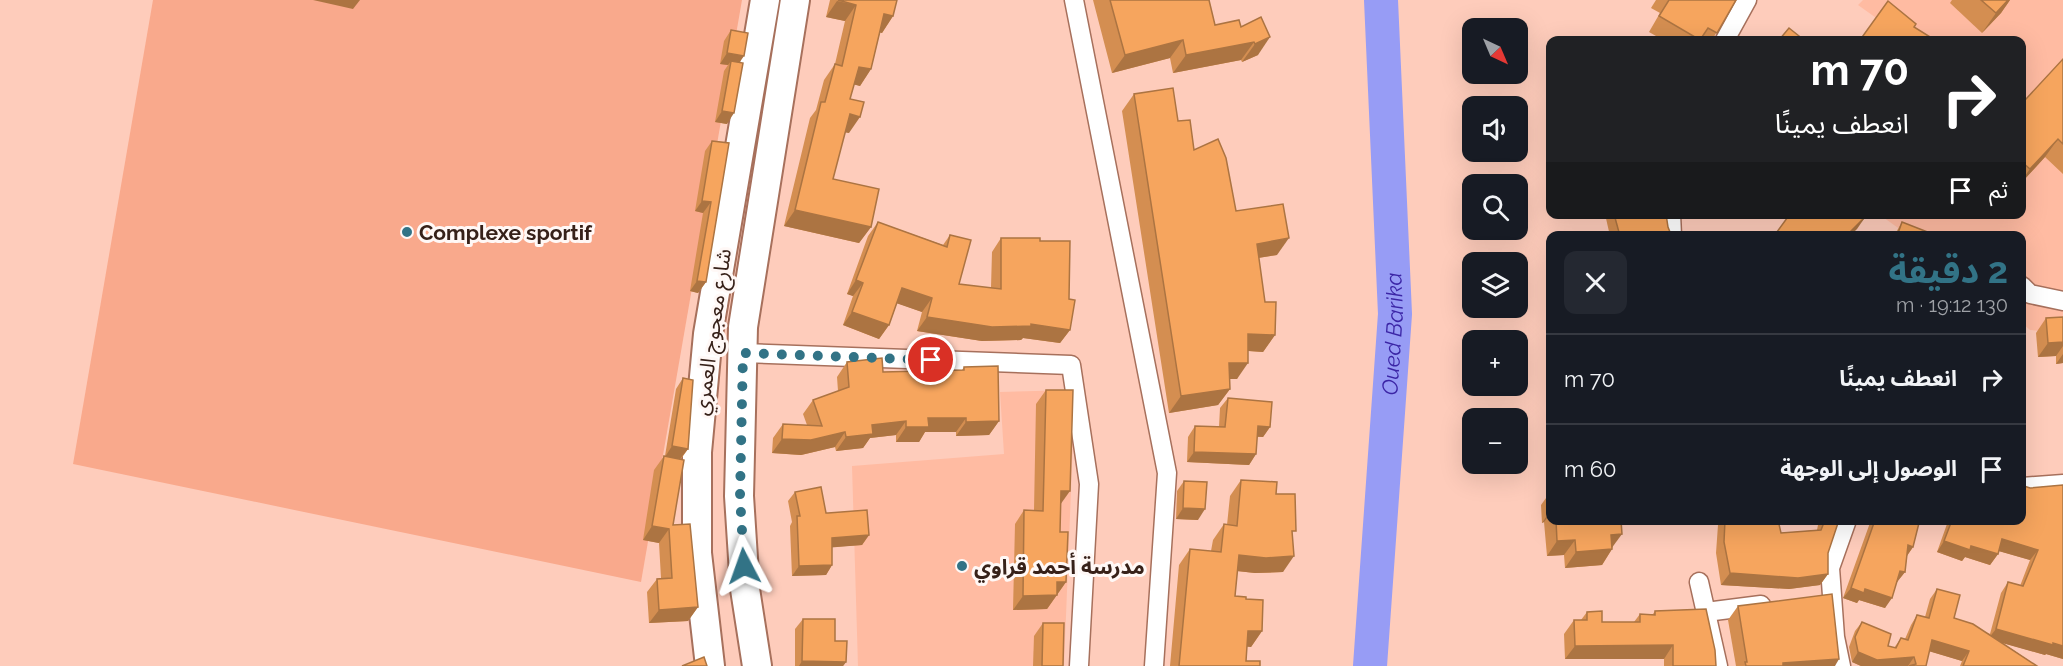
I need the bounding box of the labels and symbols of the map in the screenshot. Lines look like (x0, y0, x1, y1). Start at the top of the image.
north arrow (1462, 18, 1528, 84)
place label: Complexe sportif (419, 220, 593, 245)
marker: Complexe sportif (400, 225, 414, 239)
street label: شارع معجوج العمري (688, 247, 740, 418)
water label: Oued Barika (1376, 272, 1408, 396)
pin (905, 334, 956, 385)
position arrow (712, 534, 776, 598)
place label: مدرسة أحمد قراوي (974, 552, 1145, 583)
marker: مدرسة أحمد قراوي (955, 559, 969, 573)

